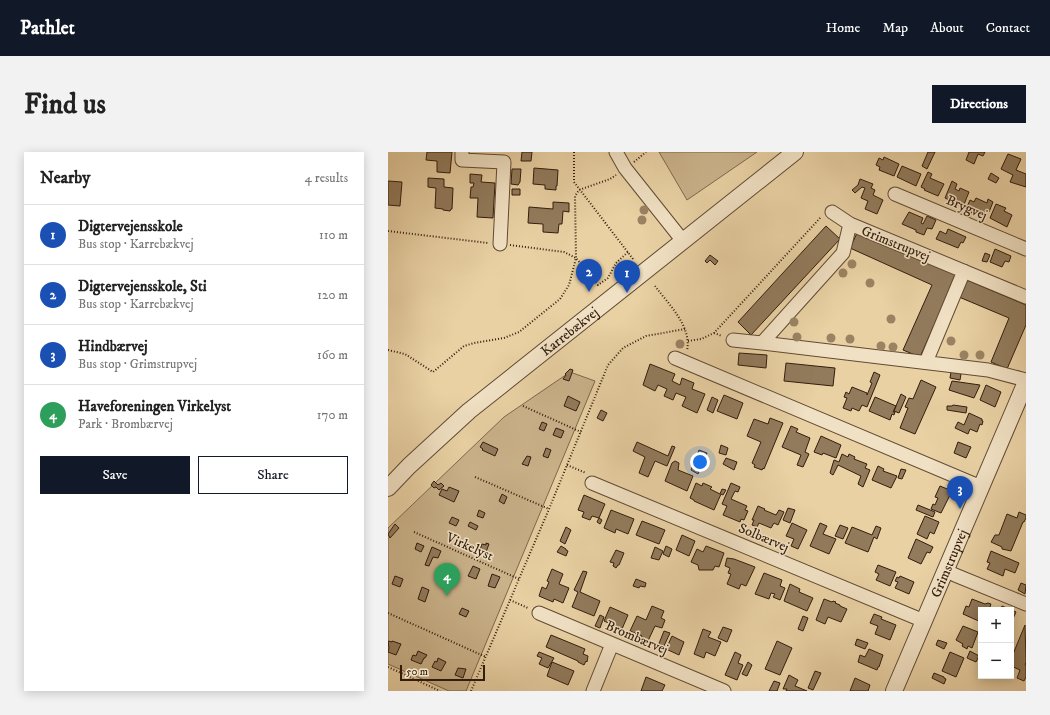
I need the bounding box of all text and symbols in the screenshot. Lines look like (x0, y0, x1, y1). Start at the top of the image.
text: Pathlet (20, 17, 75, 40)
text: Home (826, 19, 860, 37)
text: Map (882, 19, 908, 37)
text: About (930, 19, 964, 37)
text: Contact (986, 19, 1030, 37)
button: Directions (932, 85, 1026, 123)
text: Find us (24, 87, 106, 122)
text: Nearby (40, 167, 90, 189)
text: 4 results (305, 170, 348, 186)
street label: Brygvej (943, 191, 990, 225)
text: Digtervejensskole (78, 217, 183, 236)
street label: Grimstrupvej (859, 222, 933, 266)
text: 1 (51, 227, 55, 243)
text: 110 m (319, 227, 348, 243)
text: Bus stop · Karrebækvej (78, 236, 194, 252)
pin: 2 (576, 259, 602, 292)
pin: 1 (614, 260, 640, 293)
text: Digtervejensskole, Sti (78, 277, 207, 296)
text: 2 (50, 287, 56, 303)
text: 120 m (317, 287, 348, 303)
text: Bus stop · Karrebækvej (78, 296, 194, 312)
street label: Karrebækvej (537, 304, 603, 361)
text: Hindbærvej (78, 337, 148, 356)
text: 3 (51, 347, 55, 363)
text: 160 m (317, 347, 348, 363)
text: Bus stop · Grimstrupvej (78, 356, 197, 372)
text: Haveforeningen Virkelyst (78, 397, 231, 416)
text: 4 (49, 407, 57, 423)
text: 170 m (317, 407, 348, 423)
text: Park · Brombærvej (78, 416, 173, 432)
your location (690, 452, 710, 472)
button: Save (40, 456, 190, 494)
button: Share (198, 456, 348, 494)
pin: 3 (947, 476, 973, 509)
street label: Solbærvej (735, 519, 792, 557)
street label: Grimstrupvej (927, 527, 972, 601)
street label: Virkelyst (442, 528, 497, 566)
pin: 4 (434, 563, 460, 596)
map controls (978, 607, 1014, 679)
button: + (978, 607, 1014, 643)
street label: Brombærvej (602, 617, 671, 659)
button: − (978, 643, 1014, 679)
scale bar (400, 663, 485, 682)
text: 50 m (406, 665, 428, 679)

